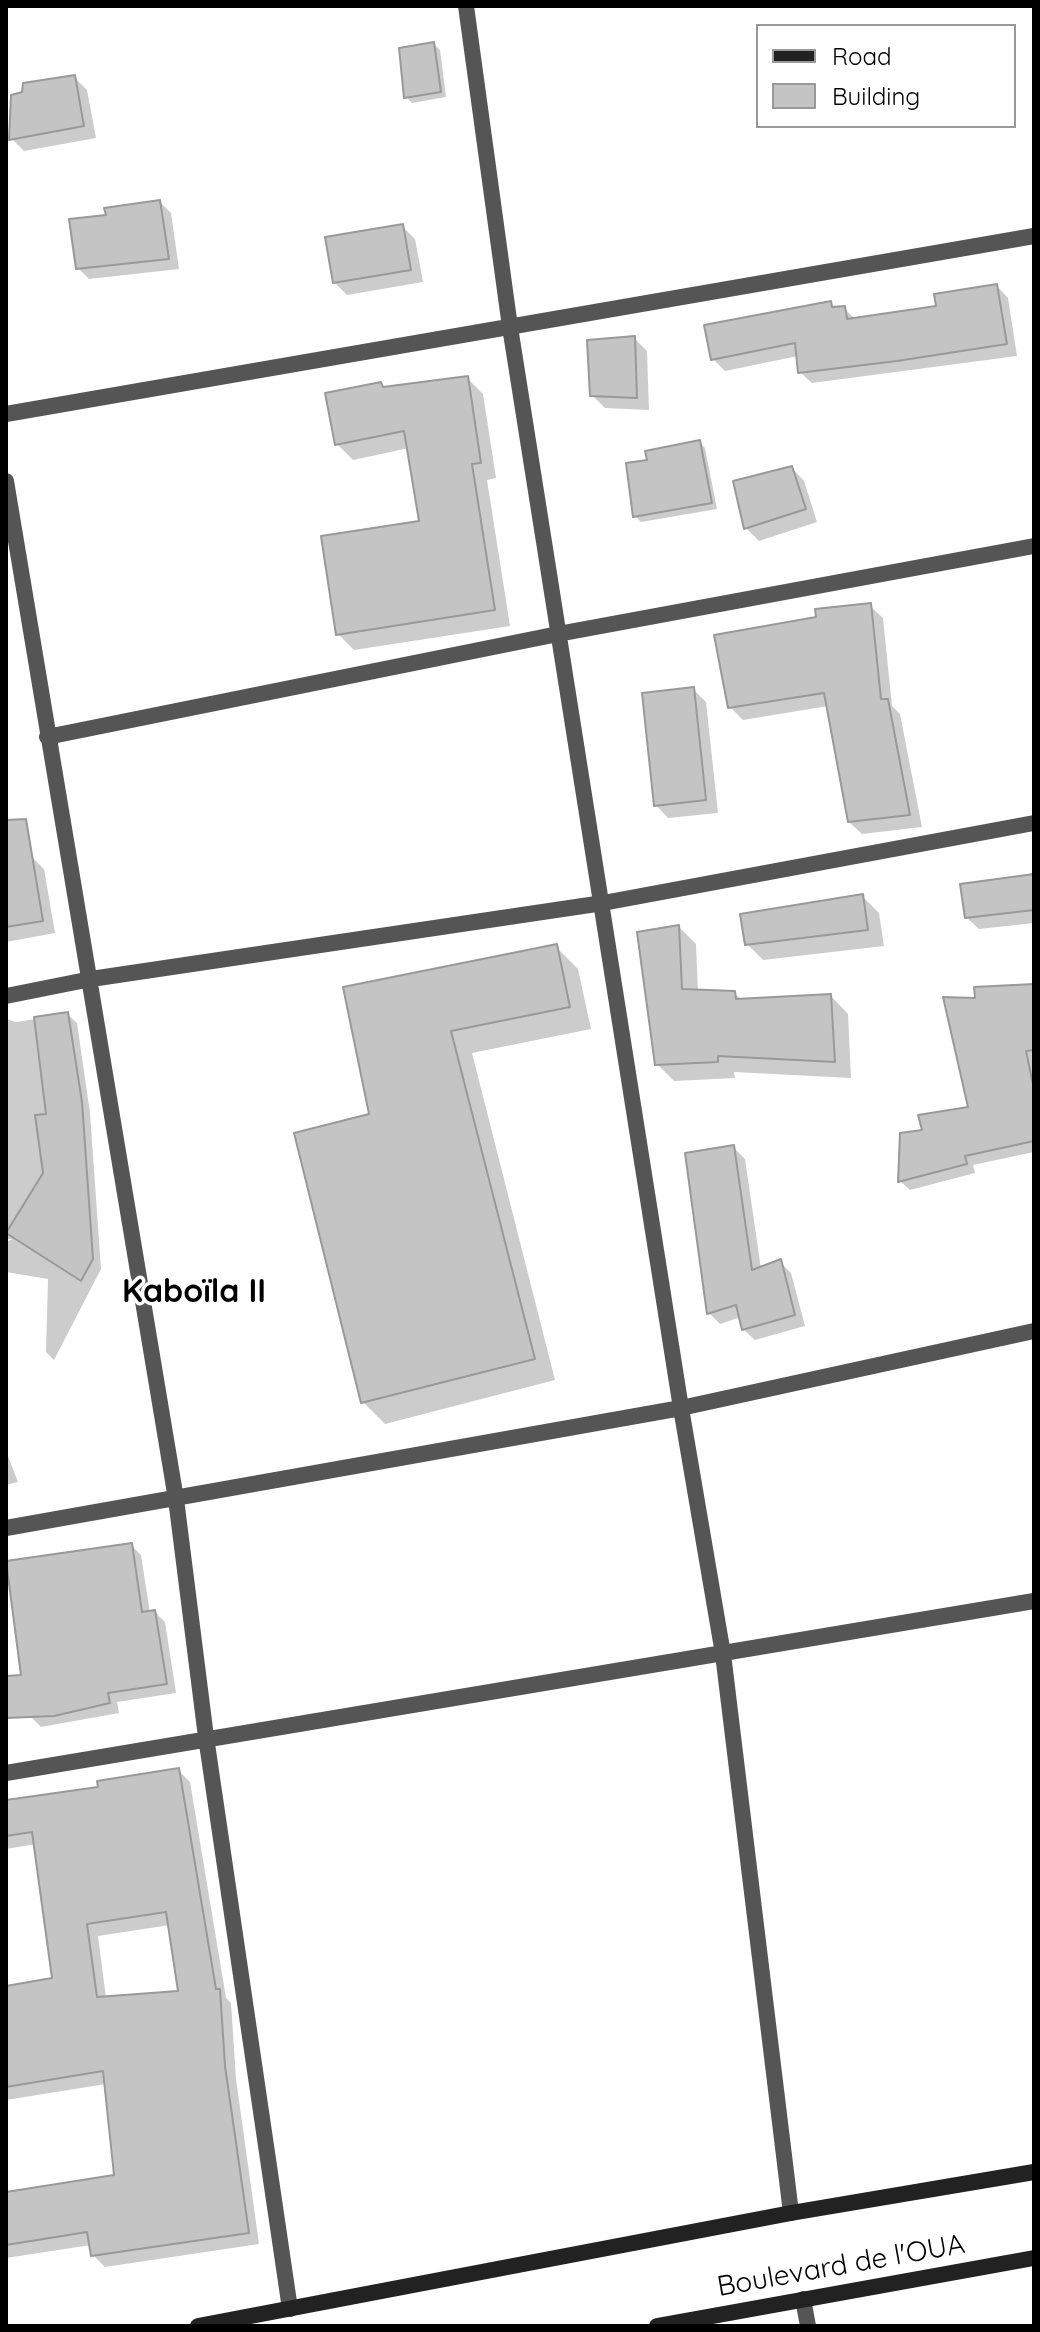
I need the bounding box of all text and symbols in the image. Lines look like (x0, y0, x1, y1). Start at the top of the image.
legend (756, 24, 1016, 128)
text: Road (832, 41, 892, 71)
text: Building (832, 81, 920, 111)
district label: Kaboïla II (122, 1273, 266, 1311)
street label: Boulevard de l'OUA (715, 2228, 967, 2304)

